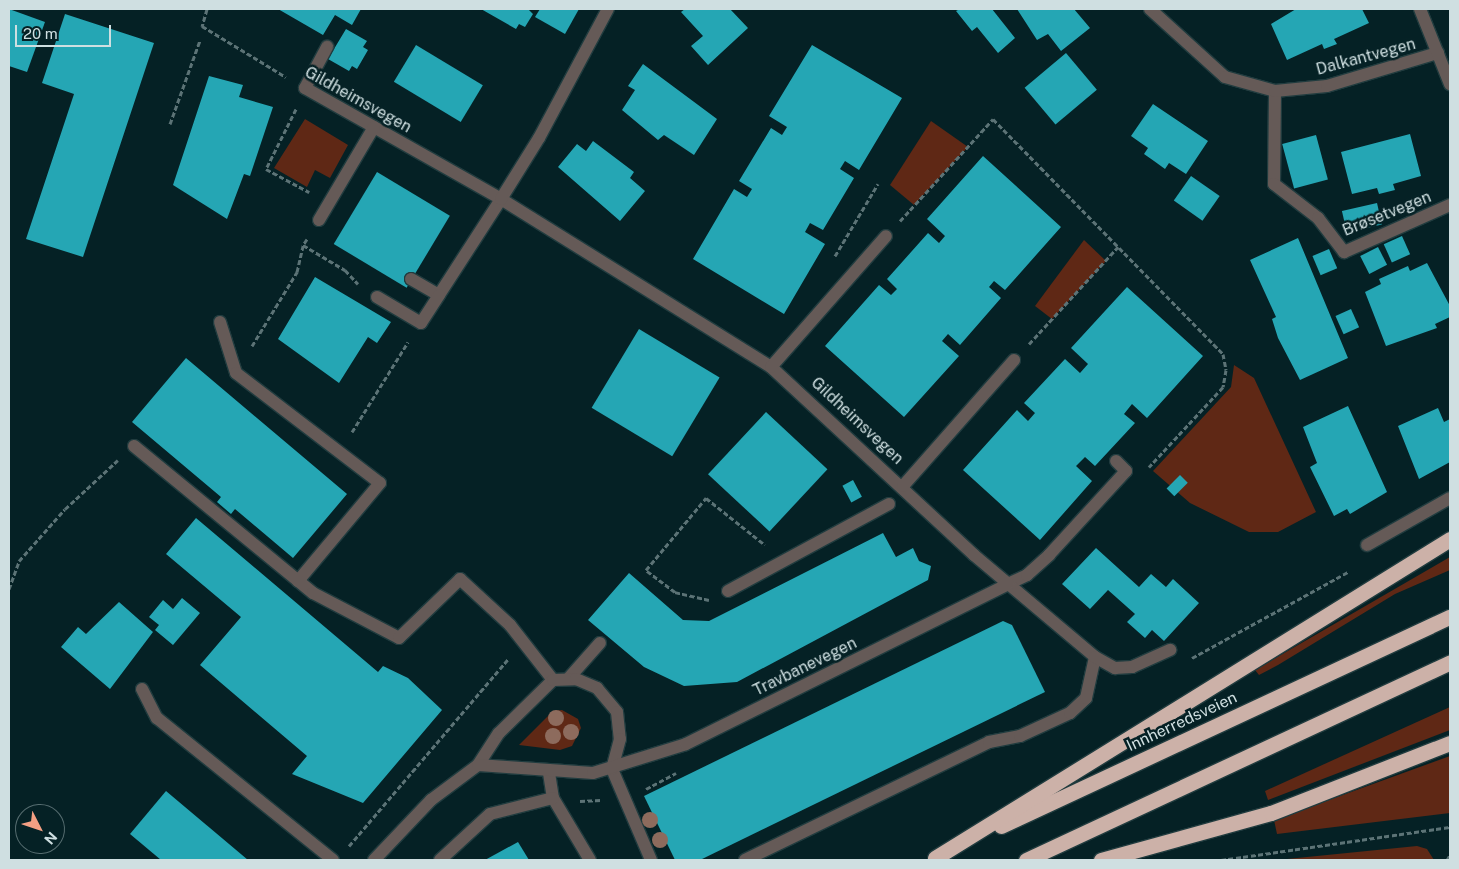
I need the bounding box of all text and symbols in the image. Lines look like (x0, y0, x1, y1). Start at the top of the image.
scale bar (18, 15, 114, 47)
text: 20 m (23, 25, 58, 42)
street label: Dalkantvegen (1314, 34, 1418, 80)
street label: Gildheimsvegen (301, 63, 415, 137)
street label: Brøsetvegen (1340, 187, 1434, 241)
street label: Gildheimsvegen (807, 373, 907, 469)
street label: Travbanevegen (750, 634, 860, 700)
street label: Innherredsveien (1124, 688, 1240, 756)
north arrow (15, 804, 65, 854)
text: N (41, 829, 60, 848)

